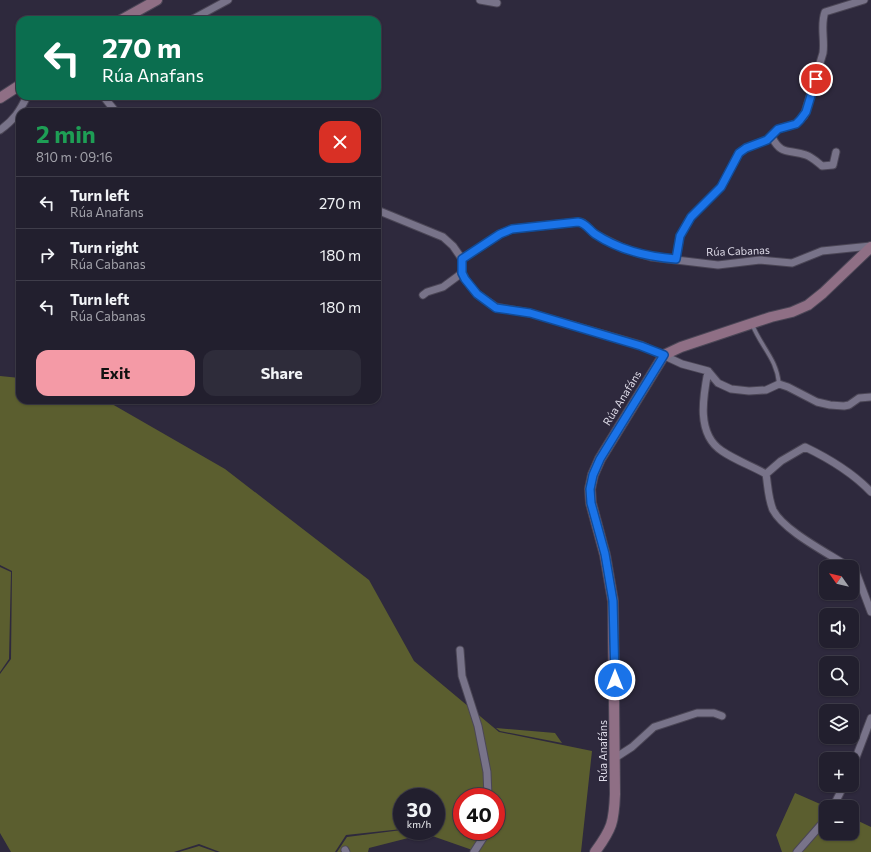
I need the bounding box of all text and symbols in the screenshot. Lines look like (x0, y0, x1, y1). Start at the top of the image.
text: 270 m (102, 30, 181, 64)
icon: left (36, 32, 88, 84)
pin (799, 62, 833, 96)
text: Rúa Anafans (102, 64, 204, 86)
icon: arrive (805, 68, 827, 90)
text: 2 min (36, 119, 96, 148)
button: close (319, 121, 361, 163)
text: 810 m · 09:16 (36, 149, 113, 165)
text: Turn left (70, 186, 129, 204)
icon: left (36, 192, 58, 214)
text: 270 m (319, 194, 361, 212)
text: Rúa Anafans (70, 204, 144, 220)
text: Turn right (70, 238, 139, 256)
street label: Rúa Cabanas (706, 243, 770, 258)
icon: right (36, 244, 58, 266)
text: 180 m (320, 246, 361, 264)
text: Rúa Cabanas (70, 256, 146, 272)
text: Turn left (70, 290, 129, 308)
icon: left (36, 296, 58, 318)
text: 180 m (320, 298, 361, 316)
text: Rúa Cabanas (70, 308, 146, 324)
button: Exit (36, 350, 195, 396)
button: Share (203, 350, 361, 396)
street label: Rúa Anafáns (600, 368, 644, 428)
north arrow (819, 560, 859, 600)
map controls (819, 560, 859, 840)
button: sound (819, 608, 859, 648)
button: search (819, 656, 859, 696)
position arrow (594, 659, 636, 701)
button: layers (819, 704, 859, 744)
street label: Rúa Anafáns (596, 720, 609, 782)
button: + (819, 752, 859, 792)
speed limit sign: 40 (453, 788, 505, 840)
text: 30 (407, 797, 431, 821)
button: − (819, 800, 859, 840)
text: km/h (407, 818, 431, 830)

